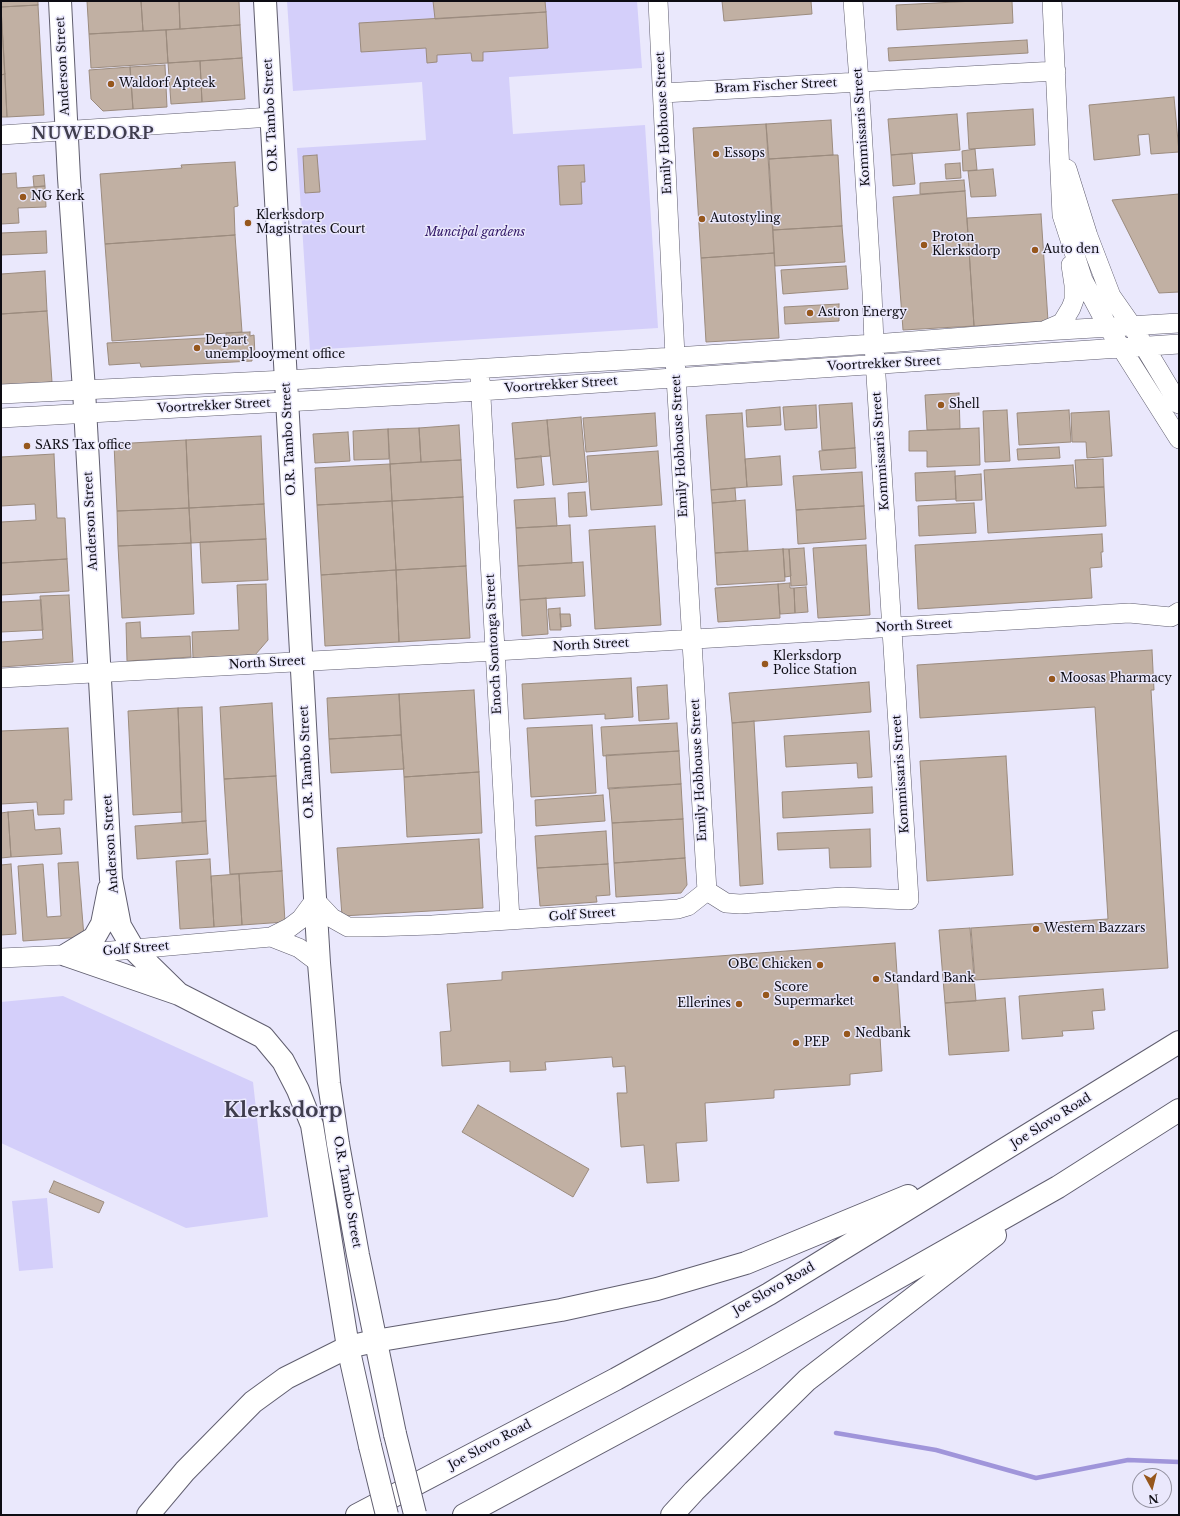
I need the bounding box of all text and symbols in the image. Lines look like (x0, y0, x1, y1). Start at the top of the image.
street label: Anderson Street (53, 16, 73, 116)
street label: Emily Hobhouse Street (653, 51, 675, 195)
street label: O.R. Tambo Street (261, 58, 281, 172)
street label: Kommissaris Street (851, 67, 873, 187)
street label: Bram Fischer Street (715, 76, 837, 96)
place label: Waldorf Apteek (119, 77, 216, 91)
marker: Waldorf Apteek (106, 79, 116, 89)
district label: NUWEDORP (31, 124, 155, 144)
place label: Essops (724, 147, 765, 161)
marker: Essops (711, 149, 721, 159)
place label: NG Kerk (31, 190, 85, 204)
marker: NG Kerk (18, 192, 28, 202)
place label: Klerksdorp Magistrates Court (256, 209, 365, 237)
place label: Autostyling (710, 212, 781, 226)
marker: Autostyling (697, 214, 707, 224)
marker: Klerksdorp Magistrates Court (243, 218, 253, 228)
park label: Muncipal gardens (425, 226, 525, 240)
place label: Proton Klerksdorp (932, 231, 1001, 259)
marker: Proton Klerksdorp (919, 240, 929, 250)
place label: Auto den (1043, 243, 1099, 257)
marker: Auto den (1030, 245, 1040, 255)
place label: Astron Energy (818, 306, 907, 320)
marker: Astron Energy (805, 308, 815, 318)
place label: Depart unemplooyment office (205, 334, 345, 362)
marker: Depart unemplooyment office (192, 343, 202, 353)
street label: Voortrekker Street (827, 354, 941, 374)
street label: Voortrekker Street (504, 374, 618, 396)
street label: Emily Hobhouse Street (669, 374, 691, 518)
street label: O.R. Tambo Street (279, 382, 299, 496)
street label: Kommissaris Street (870, 391, 892, 511)
street label: Voortrekker Street (157, 396, 271, 416)
place label: Shell (949, 398, 980, 412)
marker: Shell (936, 400, 946, 410)
place label: SARS Tax office (35, 439, 131, 453)
marker: SARS Tax office (22, 441, 32, 451)
street label: Anderson Street (81, 471, 101, 571)
street label: Enoch Sontonga Street (483, 573, 505, 715)
street label: North Street (875, 617, 953, 635)
street label: North Street (552, 636, 630, 654)
place label: Klerksdorp Police Station (773, 650, 857, 678)
street label: North Street (228, 654, 306, 672)
marker: Klerksdorp Police Station (760, 659, 770, 669)
place label: Moosas Pharmacy (1060, 672, 1172, 686)
marker: Moosas Pharmacy (1047, 674, 1057, 684)
street label: Emily Hobhouse Street (688, 698, 710, 842)
street label: O.R. Tambo Street (297, 705, 317, 819)
street label: Kommissaris Street (890, 714, 912, 834)
street label: Anderson Street (100, 794, 122, 894)
street label: Golf Street (548, 905, 616, 925)
place label: Western Bazzars (1044, 922, 1145, 936)
marker: Western Bazzars (1031, 924, 1041, 934)
street label: Golf Street (102, 939, 170, 959)
place label: OBC Chicken (728, 958, 812, 972)
marker: OBC Chicken (815, 960, 825, 970)
place label: Standard Bank (884, 972, 975, 986)
marker: Standard Bank (871, 974, 881, 984)
place label: Score Supermarket (774, 981, 854, 1009)
marker: Score Supermarket (761, 990, 771, 1000)
place label: Ellerines (677, 997, 731, 1011)
marker: Ellerines (734, 999, 744, 1009)
place label: Nedbank (855, 1027, 911, 1041)
marker: Nedbank (842, 1029, 852, 1039)
place label: PEP (804, 1036, 829, 1050)
marker: PEP (791, 1038, 801, 1048)
street label: Joe Slovo Road (1008, 1090, 1094, 1152)
district label: Klerksdorp (224, 1099, 342, 1123)
street label: O.R. Tambo Street (330, 1135, 364, 1249)
street label: Joe Slovo Road (731, 1260, 817, 1318)
street label: Joe Slovo Road (446, 1417, 534, 1473)
north arrow (1132, 1468, 1172, 1508)
text: N (1147, 1491, 1159, 1506)

